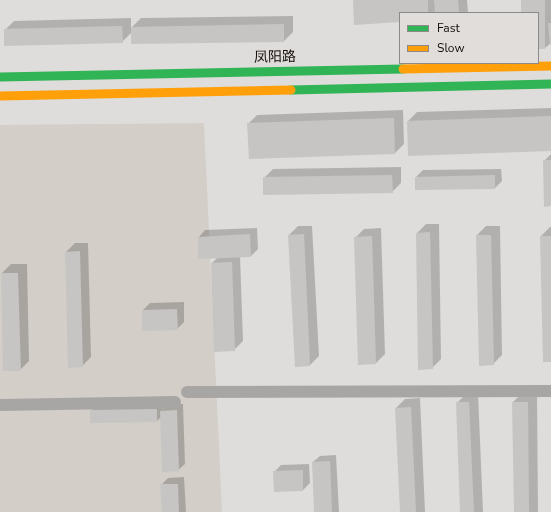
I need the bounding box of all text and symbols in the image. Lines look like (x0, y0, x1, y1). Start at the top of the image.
legend (399, 12, 539, 64)
text: Fast (437, 20, 460, 36)
text: Slow (437, 40, 465, 56)
street label: 凤阳路 (254, 49, 296, 67)

